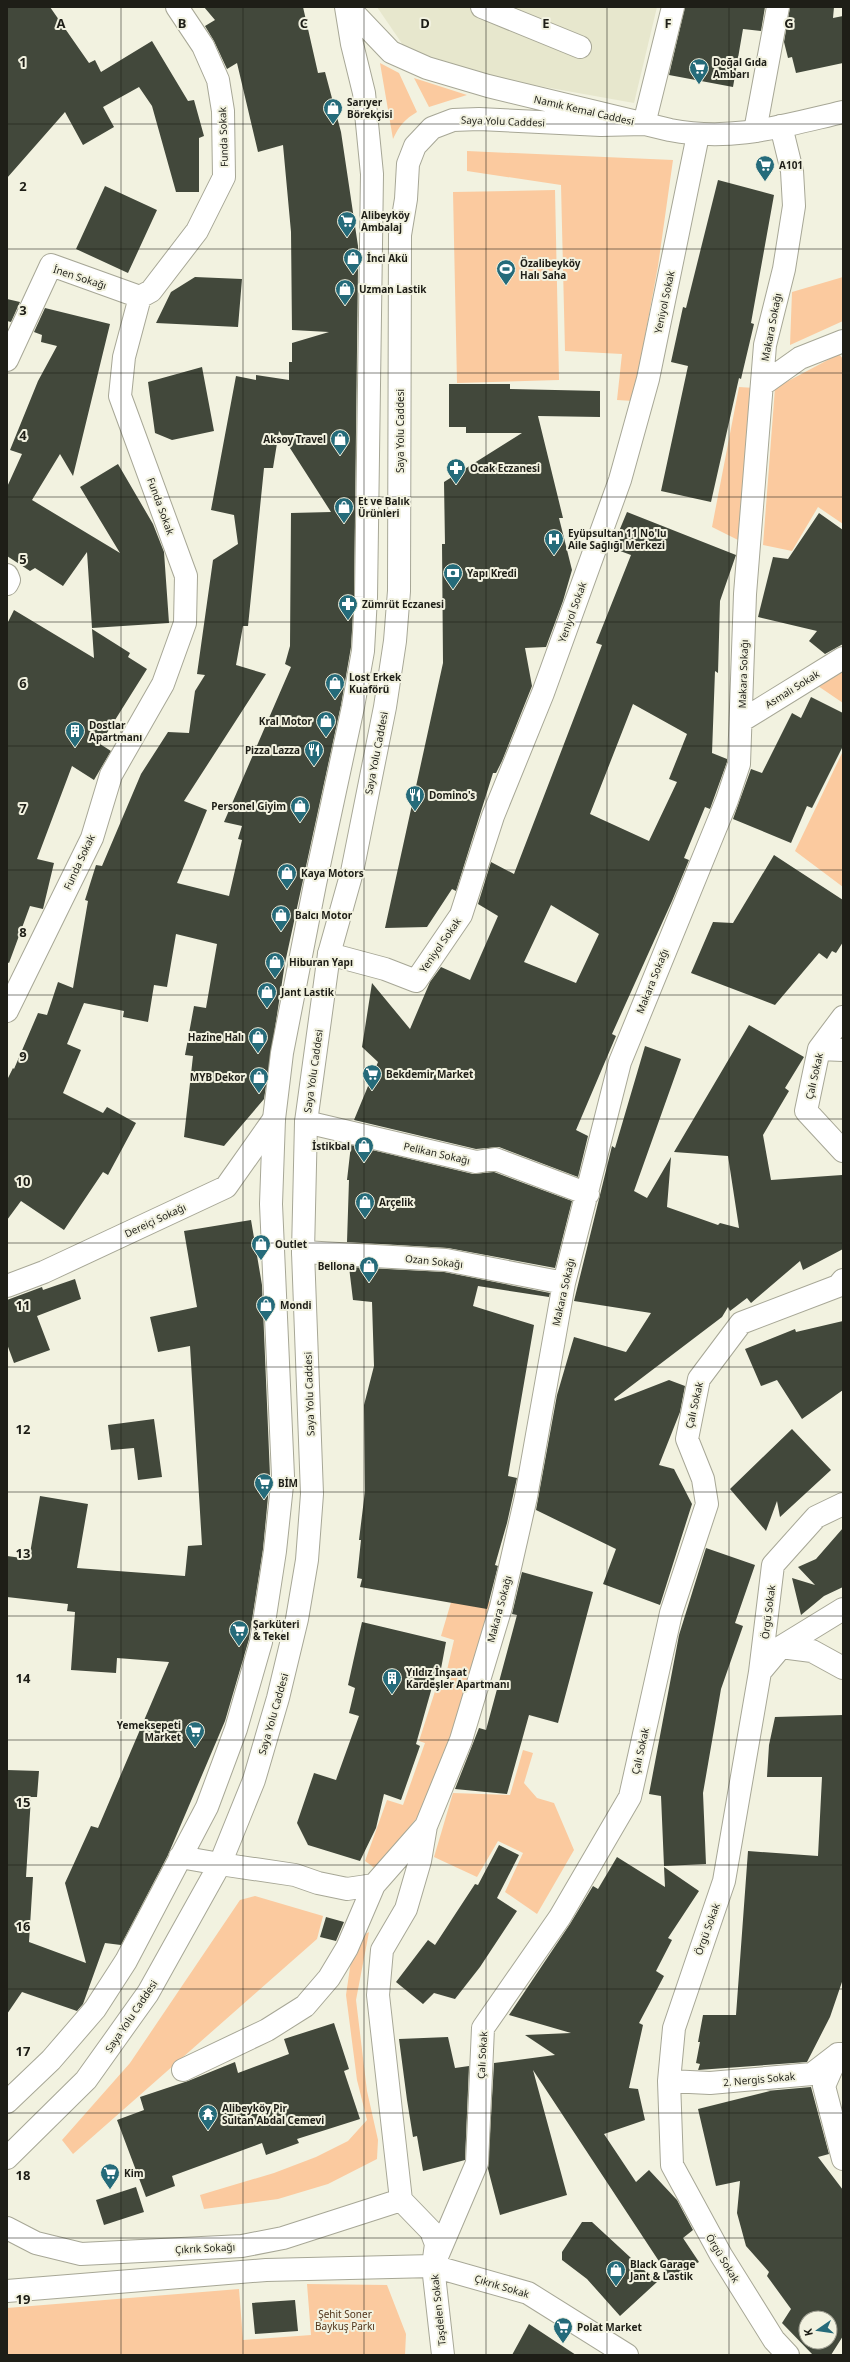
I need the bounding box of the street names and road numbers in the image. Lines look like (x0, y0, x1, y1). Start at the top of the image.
street label: Namık Kemal Caddesi (533, 92, 635, 128)
street label: Funda Sokak (215, 106, 231, 167)
street label: Saya Yolu Caddesi (461, 113, 545, 129)
street label: İnen Sokağı (52, 262, 108, 292)
street label: Yeniyol Sokak (651, 269, 678, 335)
street label: Makara Sokağı (758, 292, 784, 362)
street label: Saya Yolu Caddesi (393, 389, 407, 473)
street label: Funda Sokak (144, 476, 178, 537)
street label: Yeniyol Sokak (555, 579, 590, 644)
street label: Makara Sokağı (735, 639, 751, 709)
street label: Asmalı Sokak (762, 666, 822, 711)
street label: Saya Yolu Caddesi (361, 710, 391, 796)
street label: Funda Sokak (60, 831, 98, 892)
street label: Yeniyol Sokak (416, 914, 464, 975)
street label: Makara Sokağı (633, 946, 671, 1016)
street label: Saya Yolu Caddesi (300, 1028, 326, 1114)
street label: Çalı Sokak (802, 1051, 826, 1101)
street label: Pelikan Sokağı (402, 1139, 472, 1167)
street label: Dereiçi Sokağı (122, 1200, 188, 1240)
street label: Ozan Sokağı (404, 1251, 464, 1271)
street label: Makara Sokağı (548, 1257, 578, 1327)
street label: Saya Yolu Caddesi (301, 1352, 317, 1436)
street label: Çalı Sokak (682, 1380, 706, 1430)
street label: Makara Sokağı (483, 1574, 515, 1644)
street label: Örgü Sokak (758, 1583, 778, 1640)
street label: Saya Yolu Caddesi (255, 1672, 291, 1756)
street label: Çalı Sokak (628, 1726, 652, 1776)
street label: Örgü Sokak (691, 1900, 723, 1957)
street label: Saya Yolu Caddesi (102, 1977, 160, 2055)
street label: Çalı Sokak (474, 2030, 490, 2079)
street label: 2. Nergis Sokak (722, 2069, 796, 2089)
street label: Örgü Sokak (703, 2231, 743, 2286)
street label: Çıkrık Sokağı (175, 2239, 235, 2257)
street label: Çıkrık Sokak (473, 2271, 532, 2301)
street label: Taşdelen Sokak (427, 2273, 449, 2346)

